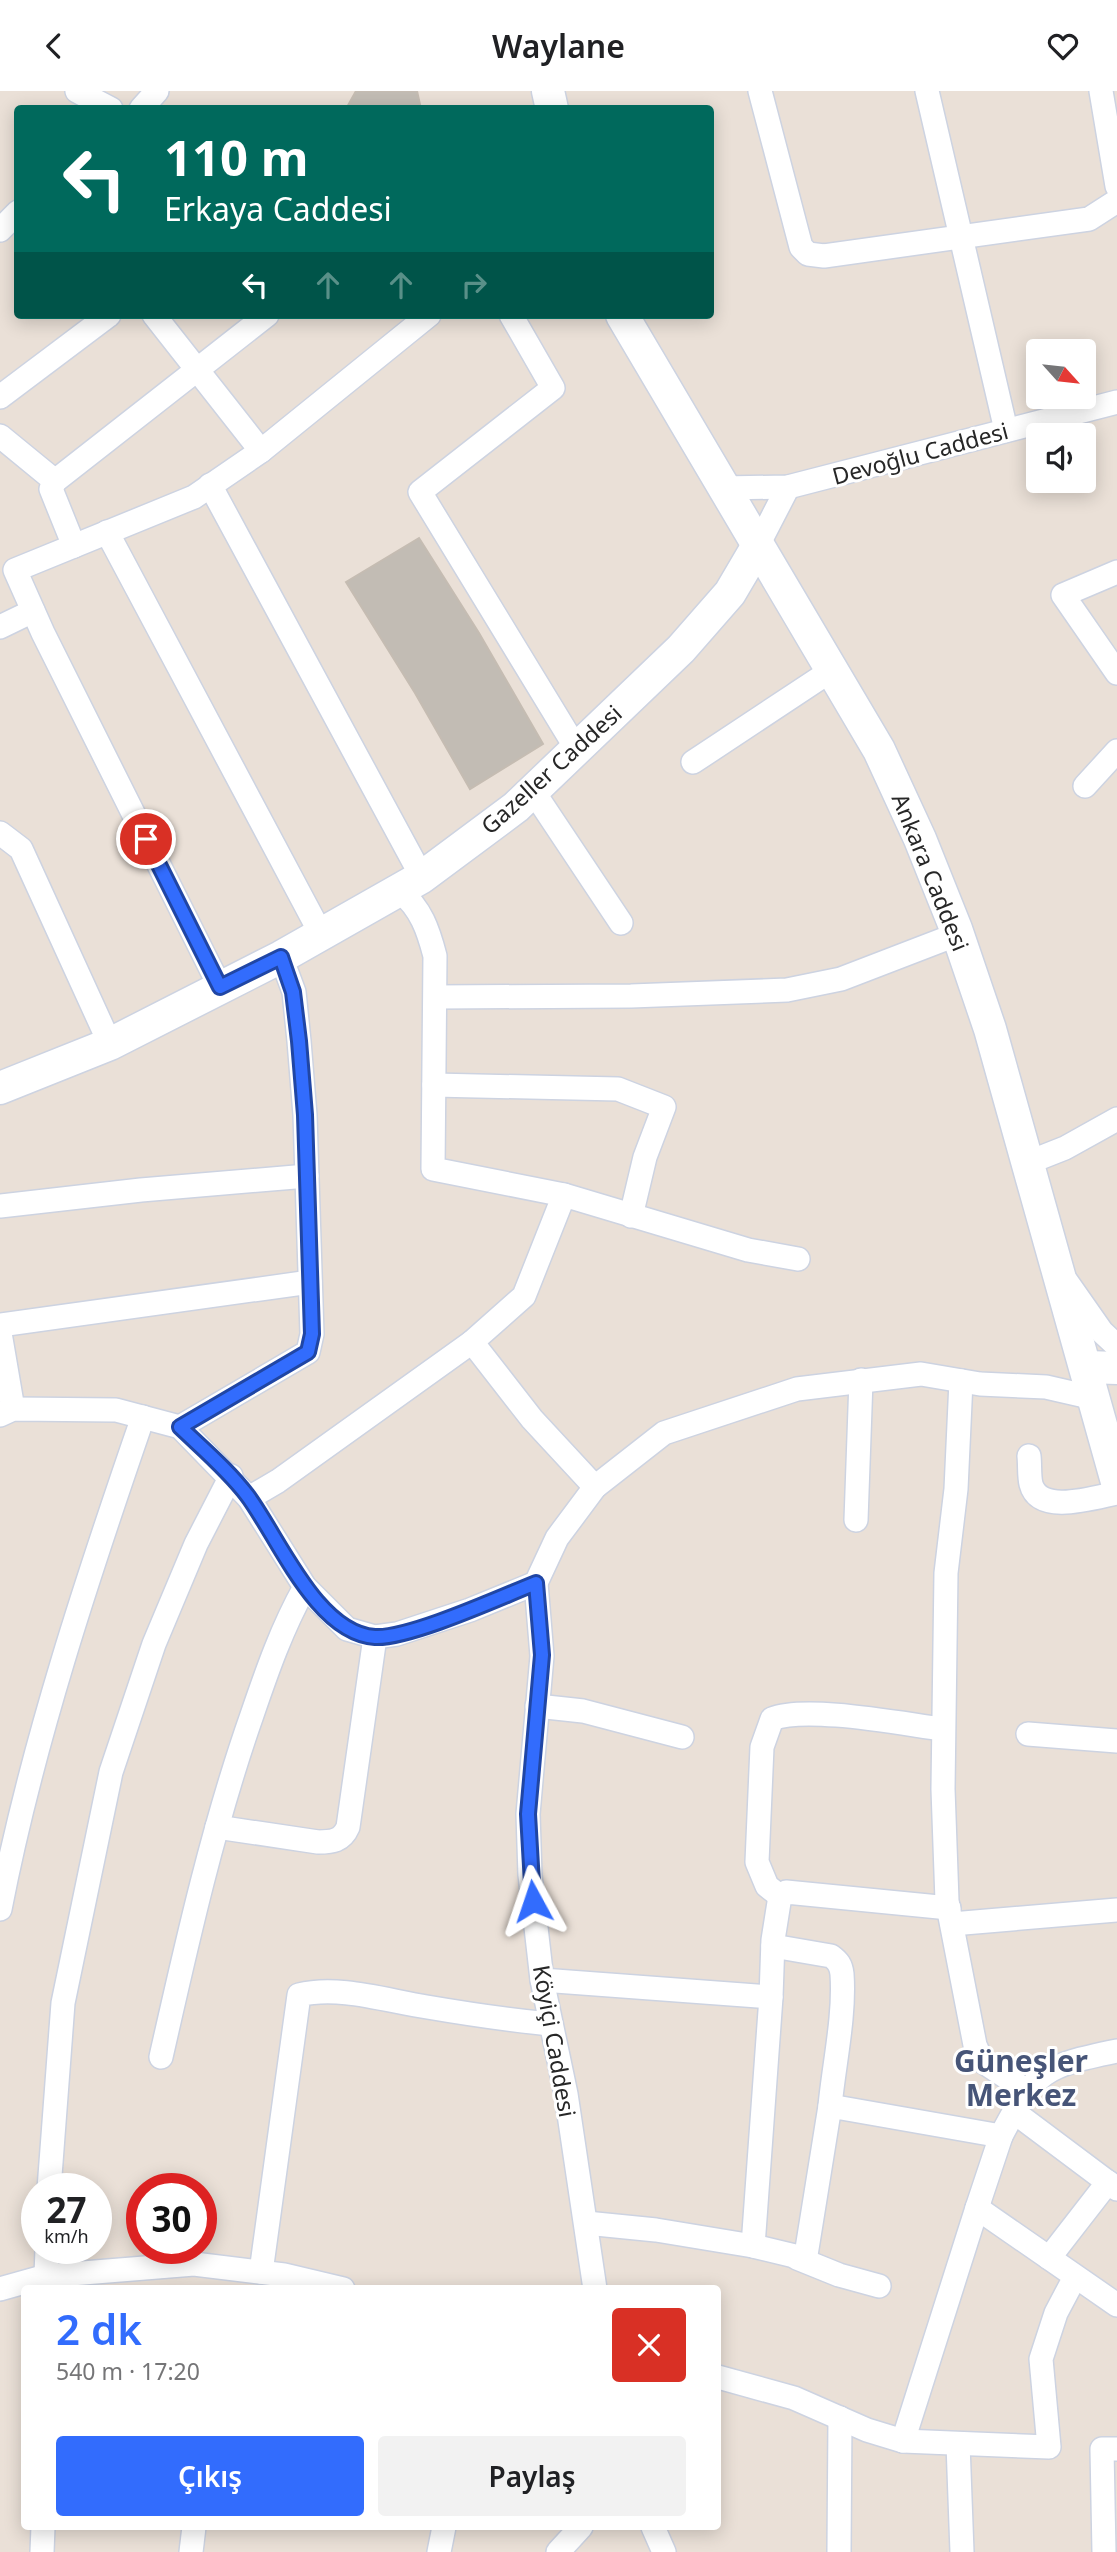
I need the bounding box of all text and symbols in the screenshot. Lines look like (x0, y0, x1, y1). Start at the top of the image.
text: Waylane (492, 24, 625, 67)
icon: back (35, 27, 73, 65)
icon: heart (1044, 27, 1082, 65)
text: 110 m (164, 124, 309, 190)
icon: left (49, 133, 140, 224)
text: Erkaya Caddesi (164, 187, 392, 230)
icon: left (236, 266, 274, 304)
icon: ahead (309, 266, 347, 304)
icon: ahead (382, 266, 420, 304)
icon: right (455, 266, 493, 304)
north arrow (1026, 339, 1096, 409)
map controls (1026, 339, 1096, 493)
street label: Devoğlu Caddesi (829, 414, 1011, 492)
button: sound (1026, 423, 1096, 493)
street label: Gazeller Caddesi (474, 697, 628, 841)
street label: Ankara Caddesi (885, 788, 977, 956)
pin (116, 809, 176, 869)
icon: arrive (127, 820, 165, 858)
position arrow (496, 1864, 570, 1938)
street label: Köyiçi Caddesi (526, 1962, 584, 2120)
district label: Güneşler Merkez (954, 2040, 1089, 2115)
speed limit sign: 30 (126, 2173, 217, 2264)
text: 27 (46, 2186, 87, 2233)
text: km/h (44, 2224, 89, 2248)
text: 2 dk (56, 2300, 142, 2357)
button: close (612, 2308, 686, 2382)
text: 540 m · 17:20 (56, 2355, 200, 2387)
button: Çıkış (56, 2436, 364, 2516)
button: Paylaş (378, 2436, 686, 2516)

